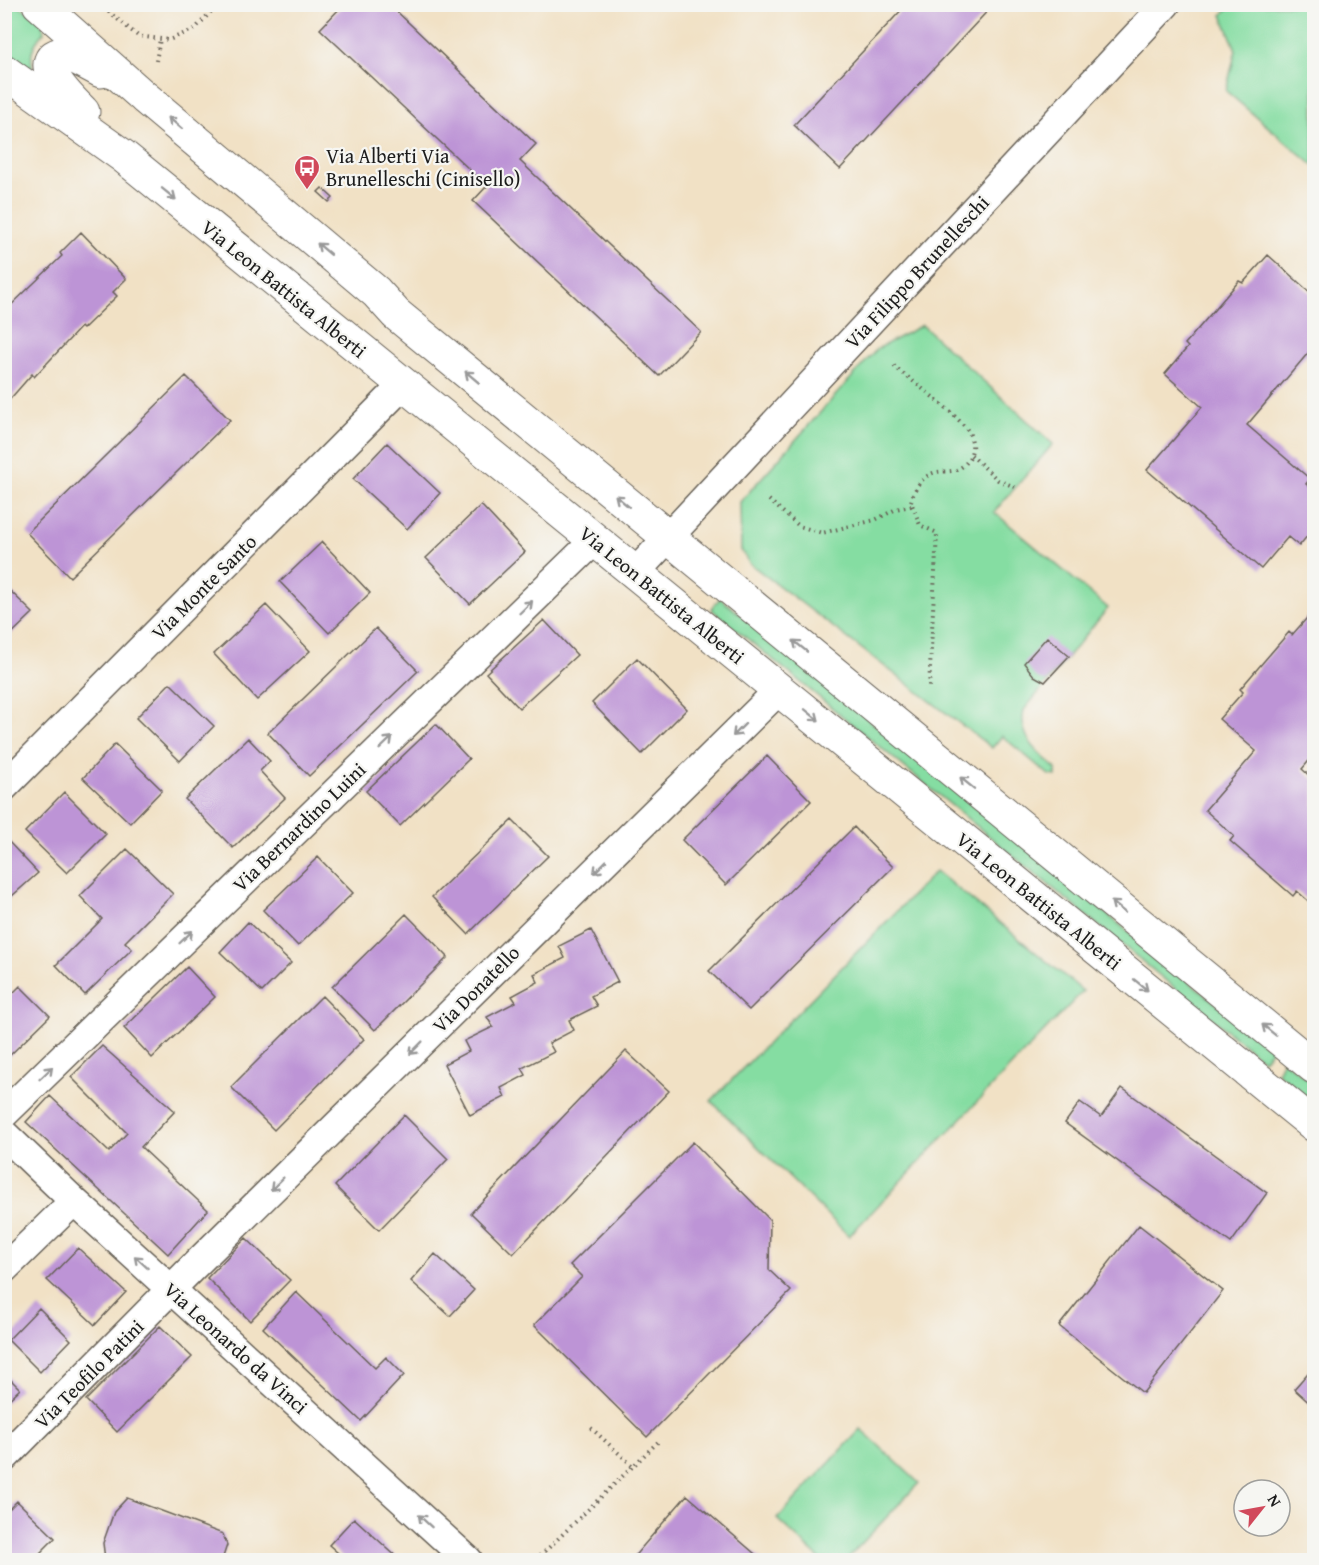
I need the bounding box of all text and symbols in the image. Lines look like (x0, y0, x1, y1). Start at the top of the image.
one-way arrow (167, 117, 183, 130)
place label: Via Alberti Via Brunelleschi (Cinisello) (326, 141, 520, 193)
bus stop icon: Via Alberti Via Brunelleschi (Cinisello) (292, 153, 322, 191)
one-way arrow (161, 187, 176, 201)
street label: Via Filippo Brunelleschi (838, 188, 996, 355)
street label: Via Leon Battista Alberti (195, 213, 374, 365)
one-way arrow (317, 242, 332, 256)
one-way arrow (464, 370, 480, 383)
one-way arrow (614, 494, 630, 507)
street label: Via Leon Battista Alberti (573, 519, 752, 671)
street label: Via Monte Santo (144, 527, 263, 646)
one-way arrow (519, 600, 534, 614)
one-way arrow (792, 640, 808, 653)
one-way arrow (804, 708, 820, 721)
one-way arrow (731, 722, 746, 737)
one-way arrow (379, 735, 394, 750)
street label: Via Bernardino Luini (225, 755, 372, 898)
one-way arrow (960, 776, 975, 790)
street label: Via Leon Battista Alberti (950, 825, 1129, 977)
one-way arrow (592, 859, 607, 874)
one-way arrow (1110, 900, 1126, 913)
one-way arrow (179, 930, 194, 944)
street label: Via Donatello (425, 938, 526, 1039)
one-way arrow (1133, 978, 1149, 991)
one-way arrow (1261, 1023, 1277, 1036)
one-way arrow (408, 1040, 423, 1055)
one-way arrow (39, 1066, 54, 1080)
one-way arrow (270, 1177, 285, 1192)
one-way arrow (134, 1255, 149, 1269)
street label: Via Leonardo da Vinci (158, 1275, 315, 1421)
street label: Via Teofilo Patini (27, 1312, 150, 1435)
north arrow (1232, 1478, 1292, 1538)
text: N (1262, 1490, 1288, 1511)
one-way arrow (417, 1514, 432, 1528)

